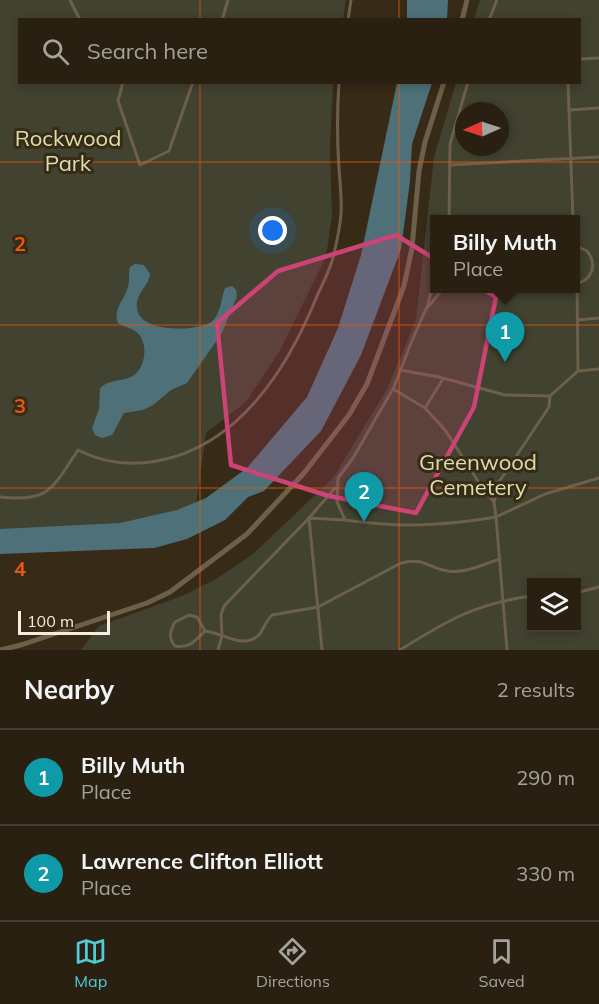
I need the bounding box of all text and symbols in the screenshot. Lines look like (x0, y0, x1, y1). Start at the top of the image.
search box (18, 18, 581, 84)
icon: search (39, 35, 72, 68)
text: Search here (87, 37, 208, 65)
north arrow (455, 102, 509, 156)
park label: Rockwood Park (15, 124, 121, 177)
popup (430, 215, 580, 293)
your location (258, 216, 287, 245)
text: Billy Muth (453, 228, 557, 256)
text: 2 (14, 231, 26, 256)
text: Place (453, 256, 503, 281)
pin: 1 (486, 312, 524, 362)
text: 3 (14, 393, 26, 418)
park label: Greenwood Cemetery (419, 448, 537, 501)
pin: 2 (344, 472, 384, 522)
text: 4 (14, 556, 26, 581)
map controls (527, 578, 581, 632)
button: layers (527, 578, 581, 632)
scale bar (18, 608, 110, 636)
text: 100 m (27, 611, 74, 631)
text: Nearby (24, 673, 114, 706)
text: 2 results (497, 677, 575, 702)
text: Billy Muth (81, 751, 185, 779)
text: 1 (38, 765, 50, 790)
text: 290 m (516, 765, 575, 790)
text: Place (81, 779, 131, 804)
text: Lawrence Clifton Elliott (81, 847, 323, 875)
text: 2 (38, 861, 50, 886)
text: 330 m (516, 861, 575, 886)
text: Place (81, 875, 131, 900)
tab: Map (74, 935, 107, 991)
tab: Directions (256, 935, 330, 991)
tab: Saved (479, 935, 525, 991)

